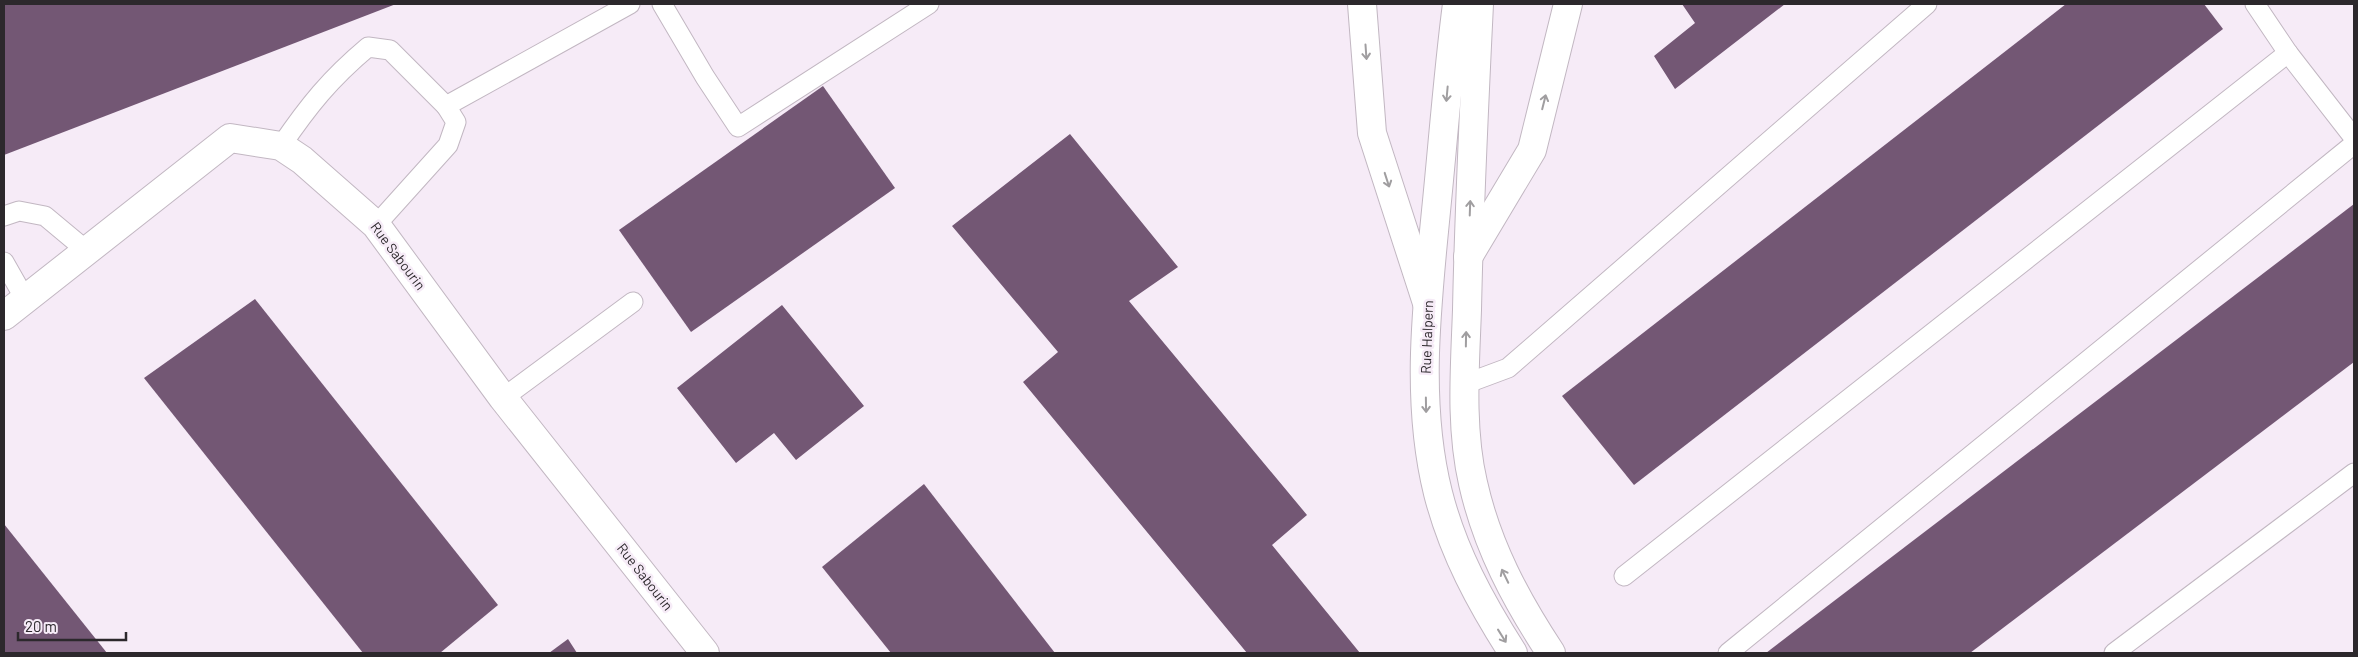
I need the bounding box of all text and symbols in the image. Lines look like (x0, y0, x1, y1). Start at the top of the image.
one-way arrow (1361, 44, 1370, 60)
one-way arrow (1442, 85, 1452, 101)
one-way arrow (1540, 95, 1549, 111)
one-way arrow (1382, 171, 1392, 187)
one-way arrow (1465, 201, 1475, 217)
street label: Rue Sabourin (367, 218, 429, 293)
street label: Rue Halpern (1417, 300, 1436, 374)
one-way arrow (1461, 331, 1471, 348)
one-way arrow (1421, 396, 1431, 412)
street label: Rue Sabourin (614, 540, 677, 614)
one-way arrow (1500, 569, 1510, 584)
scale bar (18, 610, 125, 642)
text: 20 m (25, 617, 57, 635)
one-way arrow (1498, 628, 1508, 642)

